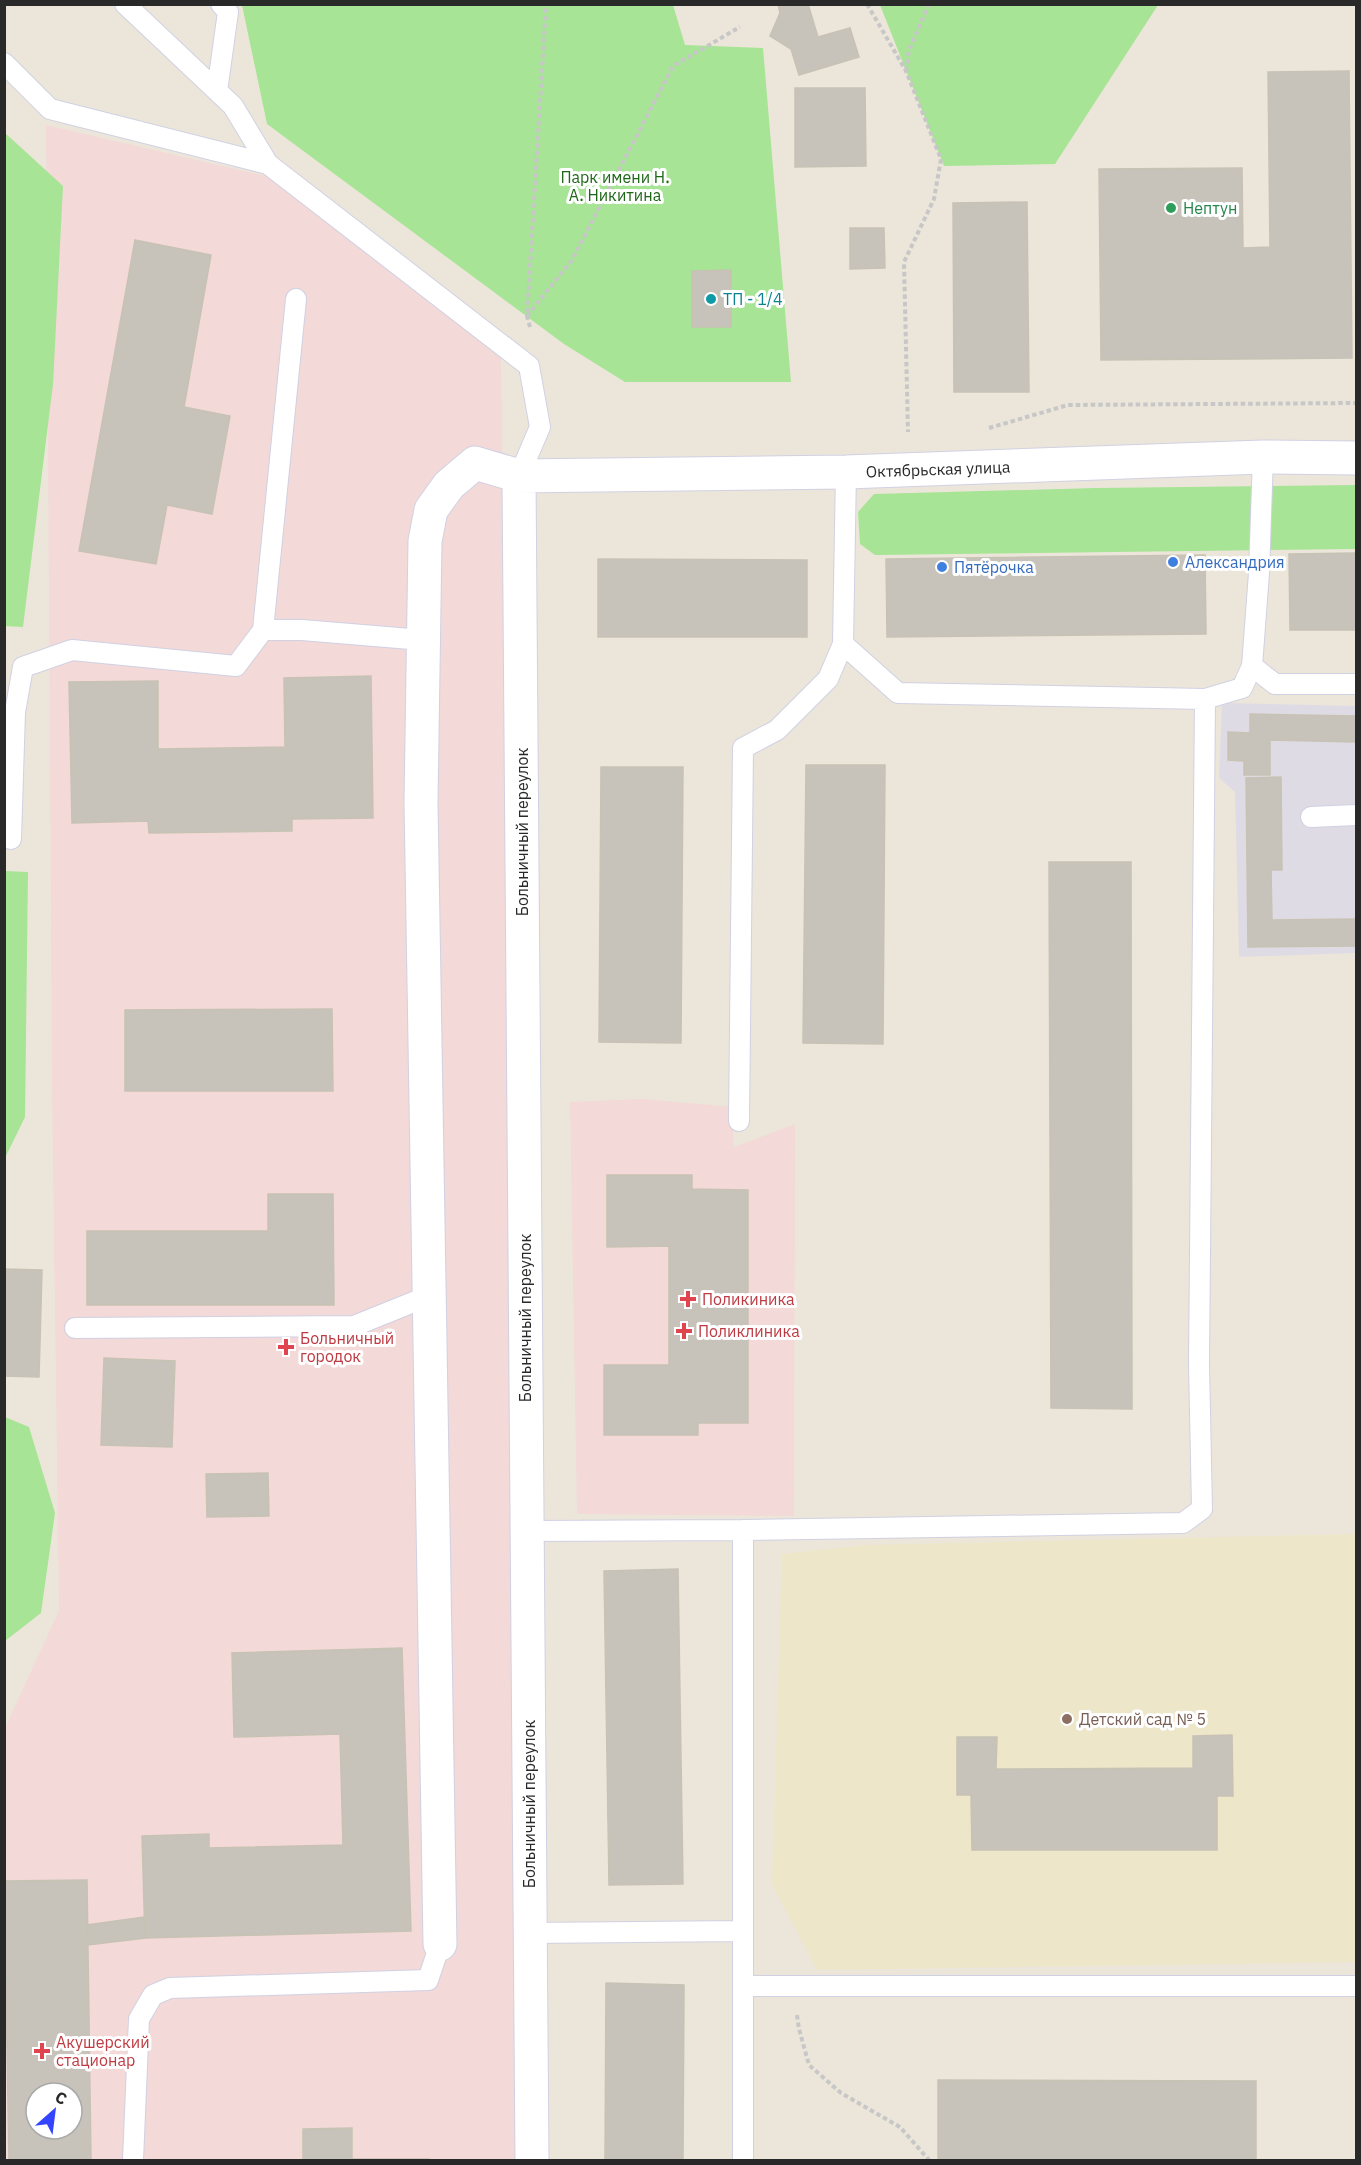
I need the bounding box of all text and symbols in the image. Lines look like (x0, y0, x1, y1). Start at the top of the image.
park label: Парк имени Н. А. Никитина (560, 167, 670, 205)
place label: Нептун (1183, 198, 1237, 218)
marker: Нептун (1164, 201, 1178, 215)
place label: ТП - 1/4 (723, 289, 783, 309)
marker: ТП - 1/4 (704, 292, 718, 306)
street label: Октябрьская улица (865, 456, 1011, 482)
place label: Александрия (1185, 552, 1285, 572)
marker: Александрия (1166, 555, 1180, 569)
place label: Пятёрочка (954, 557, 1034, 577)
marker: Пятёрочка (935, 560, 949, 574)
street label: Больничный переулок (512, 748, 532, 916)
street label: Больничный переулок (515, 1234, 535, 1402)
place label: Поликиника (702, 1289, 795, 1309)
marker: Поликиника (679, 1290, 697, 1308)
place label: Поликлиника (698, 1321, 800, 1341)
marker: Поликлиника (675, 1322, 693, 1340)
place label: Больничный городок (300, 1328, 394, 1366)
marker: Больничный городок (277, 1338, 295, 1356)
place label: Детский сад № 5 (1079, 1709, 1206, 1729)
marker: Детский сад № 5 (1060, 1712, 1074, 1726)
street label: Больничный переулок (519, 1720, 539, 1888)
place label: Акушерский стационар (56, 2032, 150, 2070)
marker: Акушерский стационар (33, 2042, 51, 2060)
north arrow (24, 2081, 84, 2141)
text: С (52, 2086, 70, 2109)

